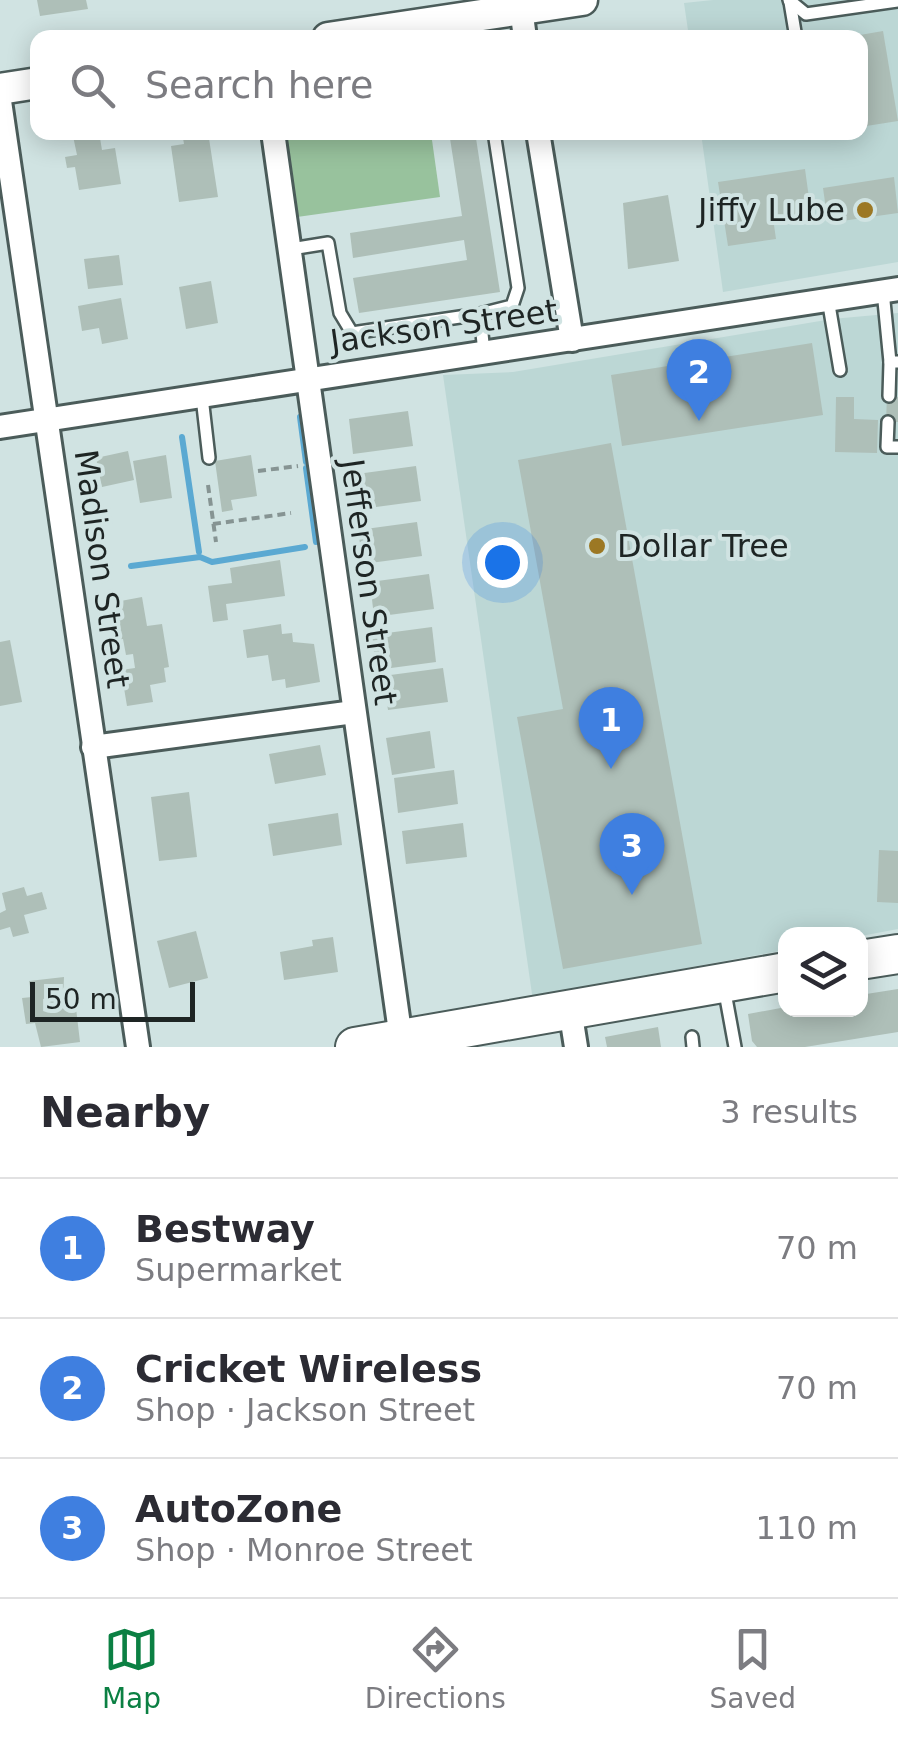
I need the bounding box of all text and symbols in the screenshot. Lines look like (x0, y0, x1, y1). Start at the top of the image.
search box (30, 30, 868, 140)
icon: search (65, 58, 120, 113)
text: Search here (145, 63, 373, 107)
place label: Jiffy Lube (696, 191, 845, 229)
marker: Jiffy Lube (854, 199, 876, 221)
street label: Jackson Street (326, 291, 560, 361)
pin: 2 (666, 338, 732, 421)
street label: Madison Street (66, 447, 138, 691)
street label: Jefferson Street (333, 455, 405, 707)
place label: Dollar Tree (617, 527, 789, 565)
marker: Dollar Tree (586, 535, 608, 557)
your location (477, 537, 528, 588)
pin: 1 (578, 686, 644, 769)
pin: 3 (600, 812, 664, 895)
map controls (778, 927, 868, 1017)
button: layers (778, 927, 868, 1017)
scale bar (30, 977, 195, 1021)
text: 50 m (45, 983, 117, 1016)
text: Nearby (40, 1088, 210, 1137)
text: 3 results (720, 1093, 858, 1131)
text: Bestway (135, 1207, 315, 1251)
text: 1 (61, 1229, 84, 1267)
text: 70 m (776, 1229, 858, 1267)
text: Supermarket (135, 1251, 342, 1289)
text: Cricket Wireless (135, 1347, 482, 1391)
text: 2 (61, 1369, 84, 1407)
text: 70 m (776, 1369, 858, 1407)
text: Shop · Jackson Street (135, 1391, 475, 1429)
text: AutoZone (135, 1487, 342, 1531)
text: 3 (61, 1509, 84, 1547)
text: 110 m (756, 1509, 858, 1547)
text: Shop · Monroe Street (135, 1531, 473, 1569)
tab: Map (102, 1622, 161, 1715)
tab: Directions (365, 1622, 506, 1715)
tab: Saved (710, 1622, 796, 1715)

